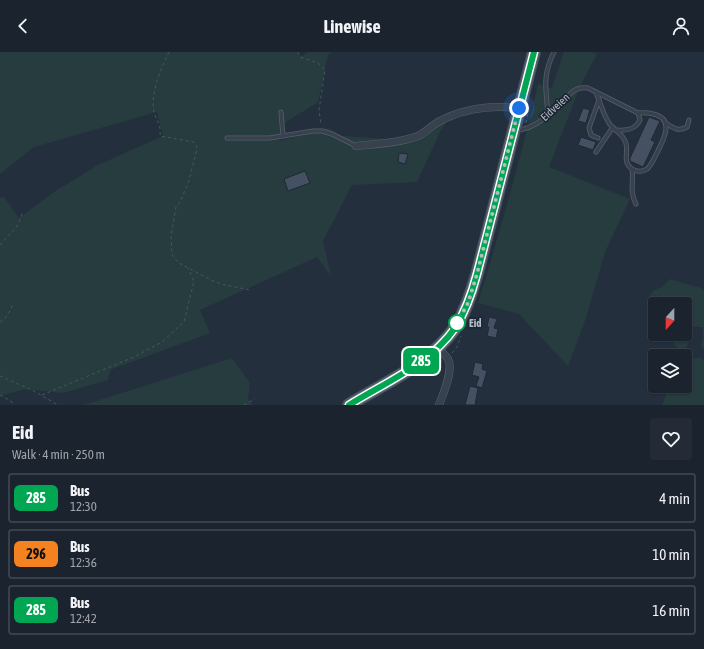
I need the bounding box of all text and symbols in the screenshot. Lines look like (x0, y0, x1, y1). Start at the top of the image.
icon: back (12, 15, 34, 37)
icon: person (670, 15, 692, 37)
text: Linewise (323, 16, 381, 37)
street label: Eidveien (538, 91, 572, 123)
your location (509, 98, 529, 118)
north arrow (648, 297, 692, 341)
map controls (648, 297, 692, 393)
marker: Eid (448, 314, 466, 332)
place label: Eid (469, 317, 481, 329)
line badge: 285 (398, 348, 444, 374)
button: layers (648, 349, 692, 393)
text: 285 (411, 353, 431, 369)
button: heart (650, 418, 692, 460)
text: Eid (12, 421, 33, 443)
text: Walk · 4 min · 250 m (12, 447, 105, 462)
text: Bus (70, 482, 90, 499)
text: 285 (26, 490, 46, 506)
text: 4 min (659, 490, 690, 507)
text: 12:30 (70, 499, 97, 514)
text: Bus (70, 538, 90, 555)
text: 296 (26, 546, 46, 562)
text: 10 min (652, 546, 690, 563)
text: 12:36 (70, 555, 97, 570)
text: Bus (70, 594, 90, 611)
text: 285 (26, 602, 46, 618)
text: 16 min (652, 602, 690, 619)
text: 12:42 (70, 611, 97, 626)

